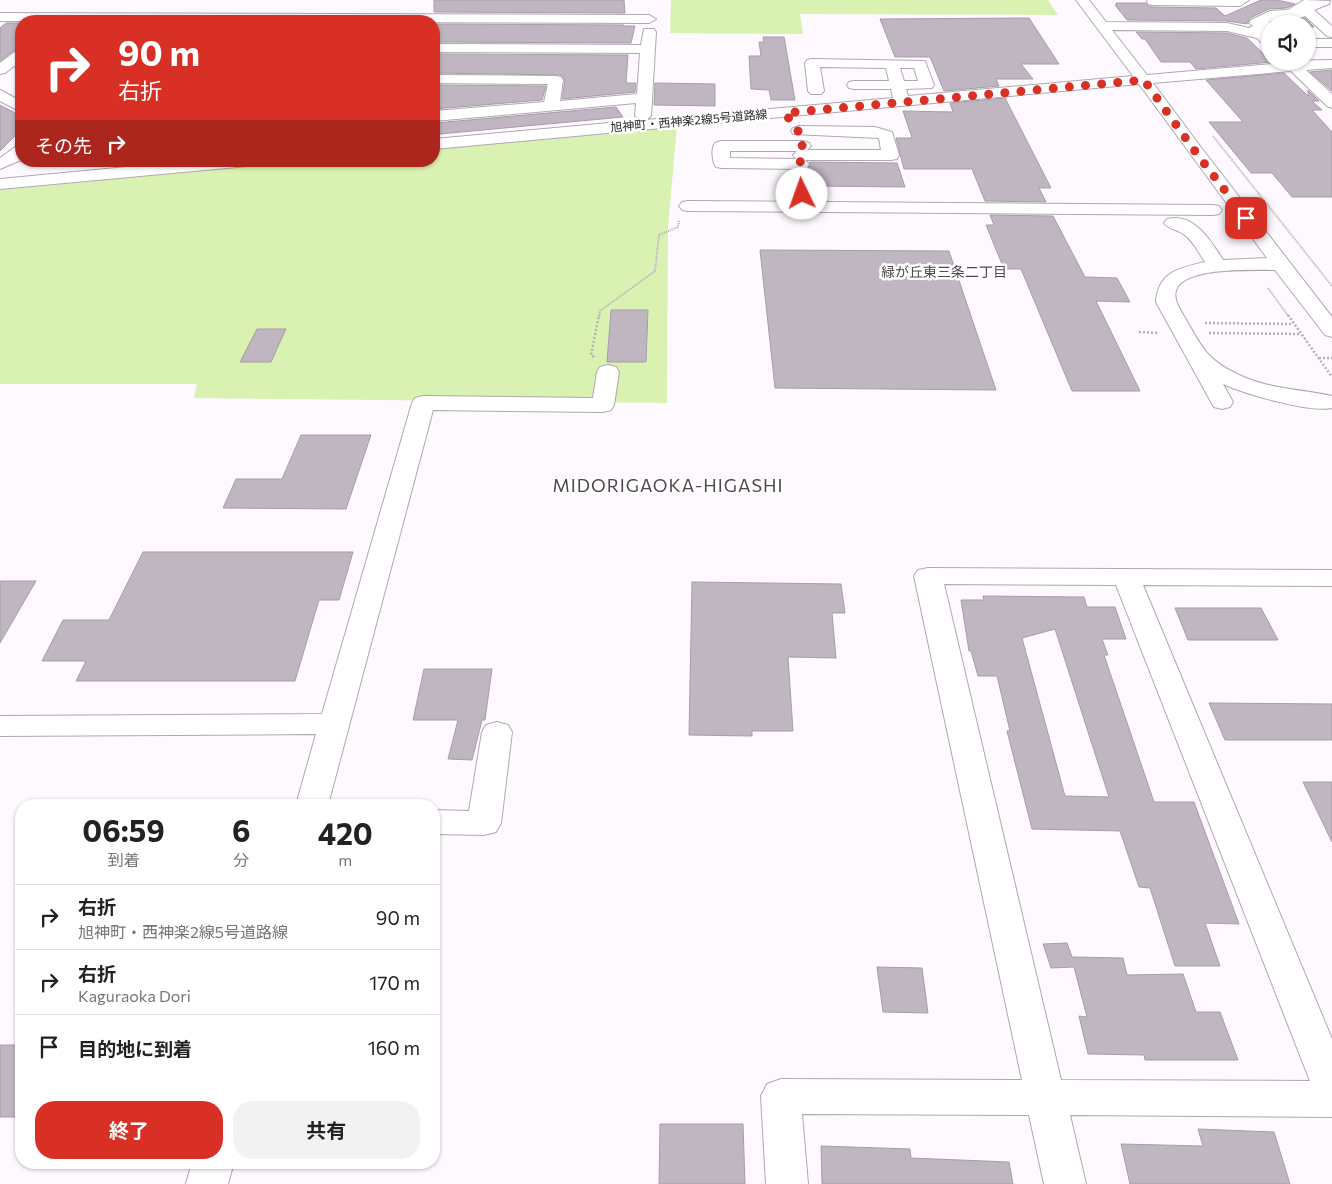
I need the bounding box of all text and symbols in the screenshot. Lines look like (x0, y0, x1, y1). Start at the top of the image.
map controls (1261, 15, 1316, 70)
button: sound (1261, 15, 1316, 70)
text: 90 m (118, 30, 200, 73)
icon: right (35, 35, 100, 100)
text: 右折 (118, 77, 162, 104)
street label: 旭神町・西神楽2線5号道路線 (610, 106, 768, 134)
icon: right (102, 130, 130, 158)
text: その先 (35, 134, 92, 157)
position arrow (775, 167, 827, 219)
pin (1225, 197, 1267, 239)
icon: arrive (1232, 204, 1260, 232)
district label: 緑が丘東三条二丁目 (881, 263, 1007, 280)
district label: MIDORIGAOKA-HIGASHI (552, 474, 784, 496)
text: 06:59 (82, 811, 165, 848)
text: 6 (232, 811, 250, 848)
text: 420 (318, 814, 373, 851)
text: 到着 (107, 850, 139, 869)
text: 分 (233, 850, 249, 869)
text: m (338, 850, 352, 869)
text: 右折 (78, 895, 116, 918)
icon: right (35, 903, 63, 931)
text: 90 m (376, 906, 420, 929)
text: 旭神町・西神楽2線5号道路線 (78, 922, 288, 941)
text: 右折 (78, 962, 116, 985)
icon: right (35, 968, 63, 996)
text: 170 m (369, 971, 420, 994)
text: Kaguraoka Dori (78, 986, 191, 1005)
icon: arrive (35, 1033, 63, 1061)
text: 160 m (368, 1036, 420, 1059)
text: 目的地に到着 (78, 1037, 192, 1060)
button: 終了 (35, 1101, 223, 1159)
button: 共有 (233, 1101, 420, 1159)

